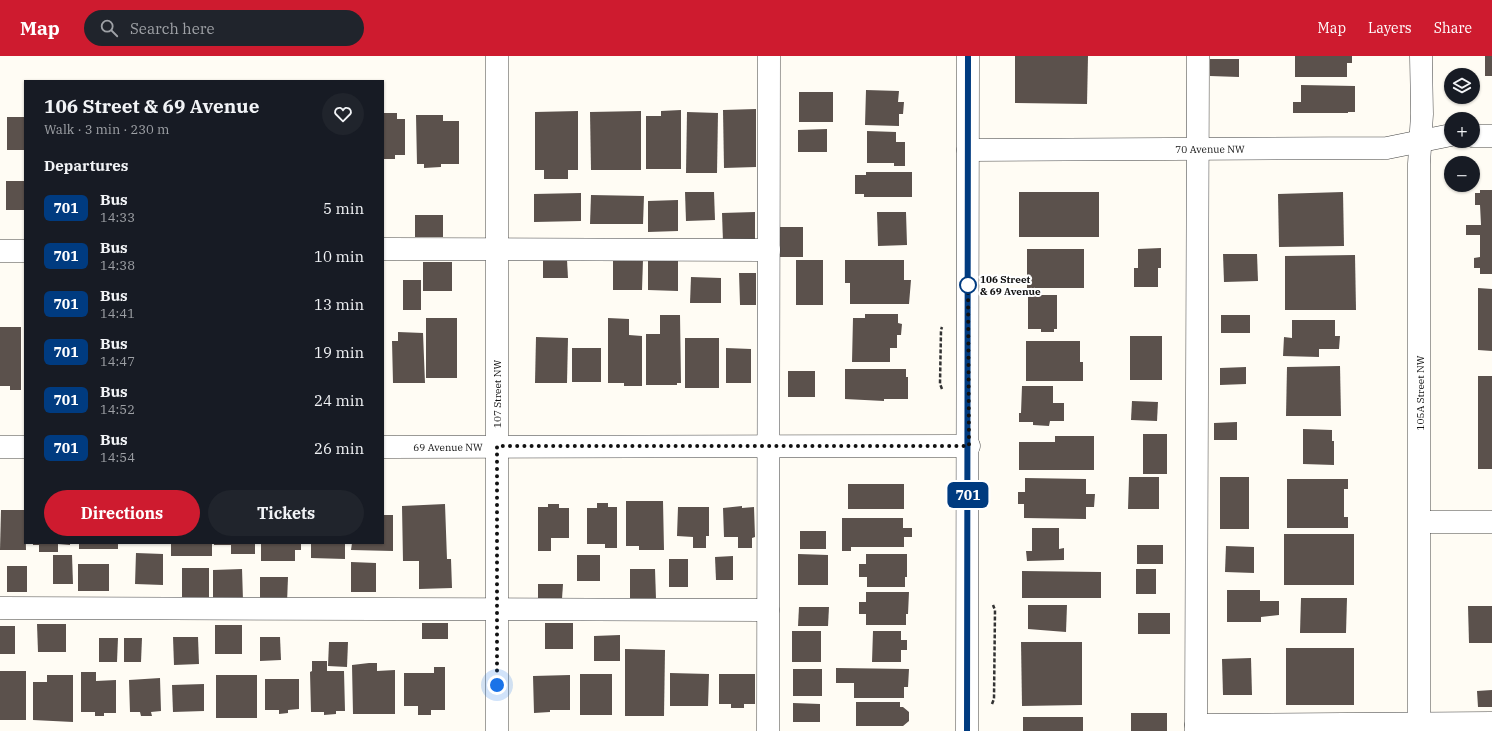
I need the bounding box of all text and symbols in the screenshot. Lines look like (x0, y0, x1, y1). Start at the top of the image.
search box (84, 10, 364, 46)
text: Map (20, 16, 60, 40)
icon: search (98, 17, 120, 39)
text: Search here (130, 19, 214, 38)
text: Map (1318, 19, 1346, 37)
text: Layers (1368, 19, 1412, 37)
text: Share (1434, 19, 1472, 37)
map controls (1444, 68, 1480, 192)
button: layers (1444, 68, 1480, 104)
button: heart (322, 93, 364, 135)
text: 106 Street & 69 Avenue (44, 94, 259, 118)
button: + (1444, 112, 1480, 148)
text: Walk · 3 min · 230 m (44, 121, 169, 138)
street label: 70 Avenue NW (1175, 142, 1245, 156)
text: Departures (44, 156, 128, 175)
button: − (1444, 156, 1480, 192)
text: Bus (100, 190, 128, 209)
text: 701 (53, 199, 79, 217)
text: 5 min (323, 199, 364, 218)
text: 14:33 (100, 209, 135, 226)
text: Bus (100, 238, 128, 257)
text: 701 (53, 247, 79, 265)
text: 10 min (314, 247, 364, 266)
text: 14:38 (100, 257, 135, 274)
place label: 106 Street & 69 Avenue (980, 273, 1041, 298)
marker: 106 Street & 69 Avenue (959, 276, 977, 294)
text: Bus (100, 286, 128, 305)
text: 701 (53, 295, 79, 313)
text: 13 min (314, 295, 364, 314)
text: 14:41 (100, 305, 135, 322)
text: Bus (100, 334, 128, 353)
text: 701 (53, 343, 79, 361)
text: 19 min (314, 343, 364, 362)
text: 14:47 (100, 353, 135, 370)
street label: 105A Street NW (1414, 355, 1427, 431)
street label: 107 Street NW (491, 360, 504, 428)
text: Bus (100, 382, 128, 401)
text: 701 (53, 391, 79, 409)
text: 24 min (314, 391, 364, 410)
text: 14:52 (100, 401, 135, 418)
text: Bus (100, 430, 128, 449)
text: 701 (53, 439, 79, 457)
text: 26 min (314, 439, 364, 458)
street label: 69 Avenue NW (413, 440, 483, 453)
text: 14:54 (100, 449, 135, 466)
line badge: 701 (945, 482, 991, 508)
text: 701 (955, 486, 981, 504)
button: Directions (44, 490, 200, 536)
button: Tickets (208, 490, 364, 536)
your location (487, 675, 507, 695)

